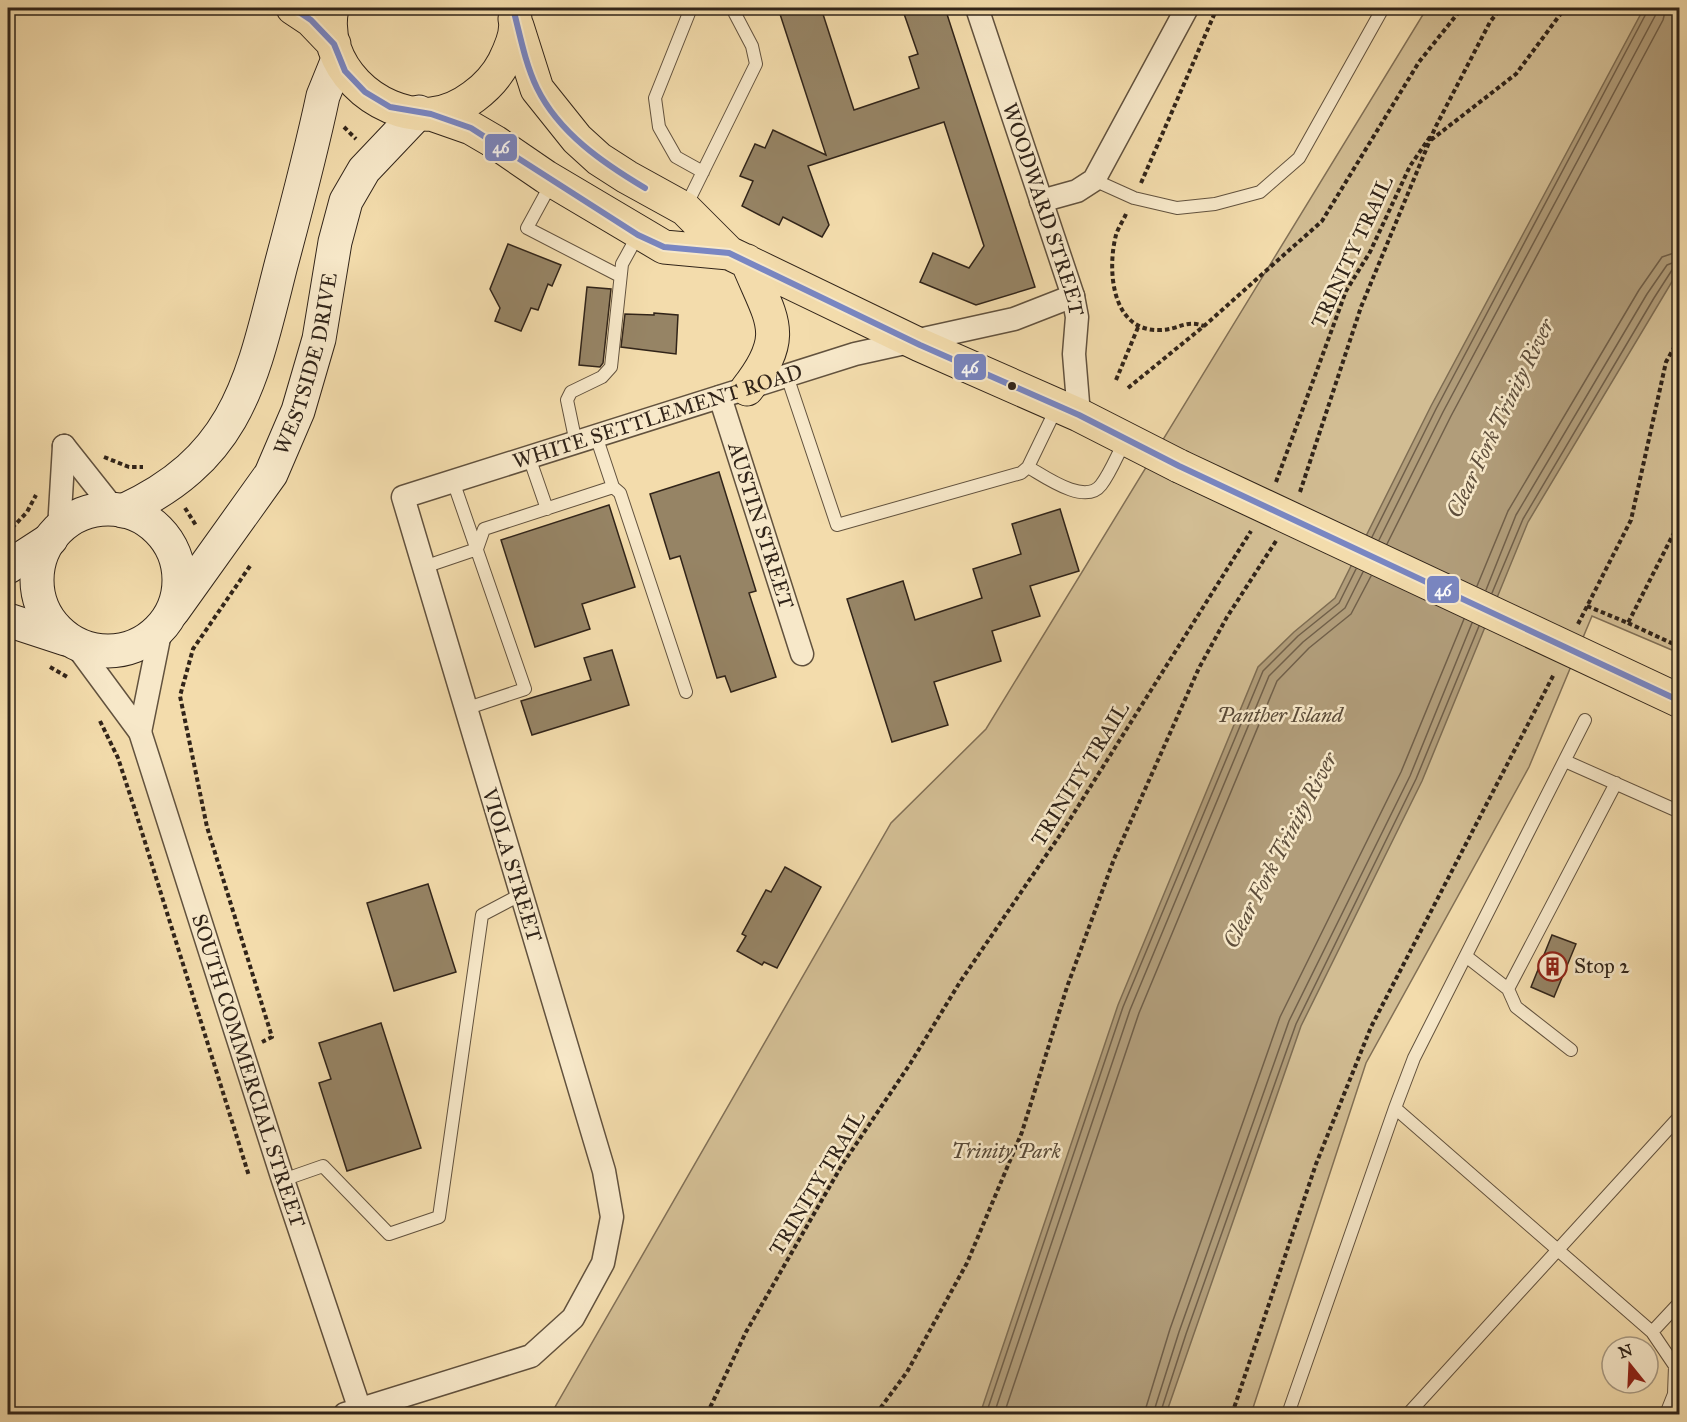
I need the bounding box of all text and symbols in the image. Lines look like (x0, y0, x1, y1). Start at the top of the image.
street label: WOODWARD STREET (996, 99, 1089, 318)
line badge: 46 (484, 133, 518, 162)
text: 46 (492, 138, 510, 158)
street label: TRINITY TRAIL (1305, 171, 1399, 332)
street label: WESTSIDE DRIVE (268, 271, 343, 459)
water label: Clear Fork Trinity River (1440, 313, 1561, 522)
line badge: 46 (953, 353, 987, 381)
text: 46 (961, 358, 979, 378)
street label: WHITE SETTLEMENT ROAD (510, 359, 806, 474)
unlabelled marker (1006, 380, 1018, 392)
street label: AUSTIN STREET (722, 438, 800, 612)
line badge: 46 (1426, 575, 1460, 604)
text: 46 (1434, 581, 1452, 601)
street label: TRINITY TRAIL (1025, 697, 1135, 851)
park label: Panther Island (1217, 702, 1345, 728)
water label: Clear Fork Trinity River (1217, 746, 1344, 952)
street label: VIOLA STREET (476, 784, 548, 945)
street label: SOUTH COMMERCIAL STREET (186, 911, 311, 1231)
building icon: Stop 2 (1537, 950, 1569, 982)
place label: Stop 2 (1574, 953, 1630, 979)
street label: TRINITY TRAIL (763, 1105, 871, 1260)
park label: Trinity Park (951, 1138, 1061, 1164)
north arrow (1600, 1335, 1660, 1395)
text: N (1616, 1340, 1635, 1362)

